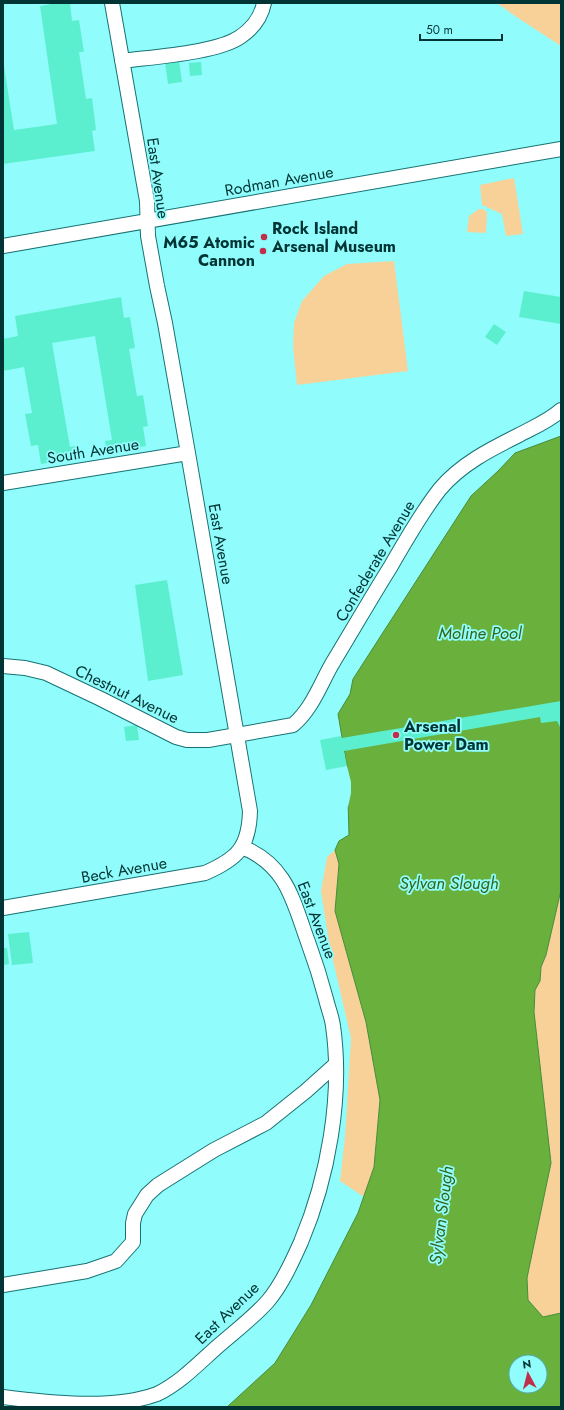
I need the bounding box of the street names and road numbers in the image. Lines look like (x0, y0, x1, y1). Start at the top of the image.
street label: East Avenue (141, 136, 175, 220)
street label: Rodman Avenue (223, 160, 335, 202)
street label: South Avenue (45, 432, 141, 470)
street label: Confederate Avenue (330, 496, 420, 626)
street label: East Avenue (203, 502, 239, 586)
street label: Chestnut Avenue (71, 659, 183, 729)
street label: Beck Avenue (79, 851, 169, 889)
street label: East Avenue (292, 878, 342, 962)
street label: East Avenue (190, 1276, 264, 1350)

